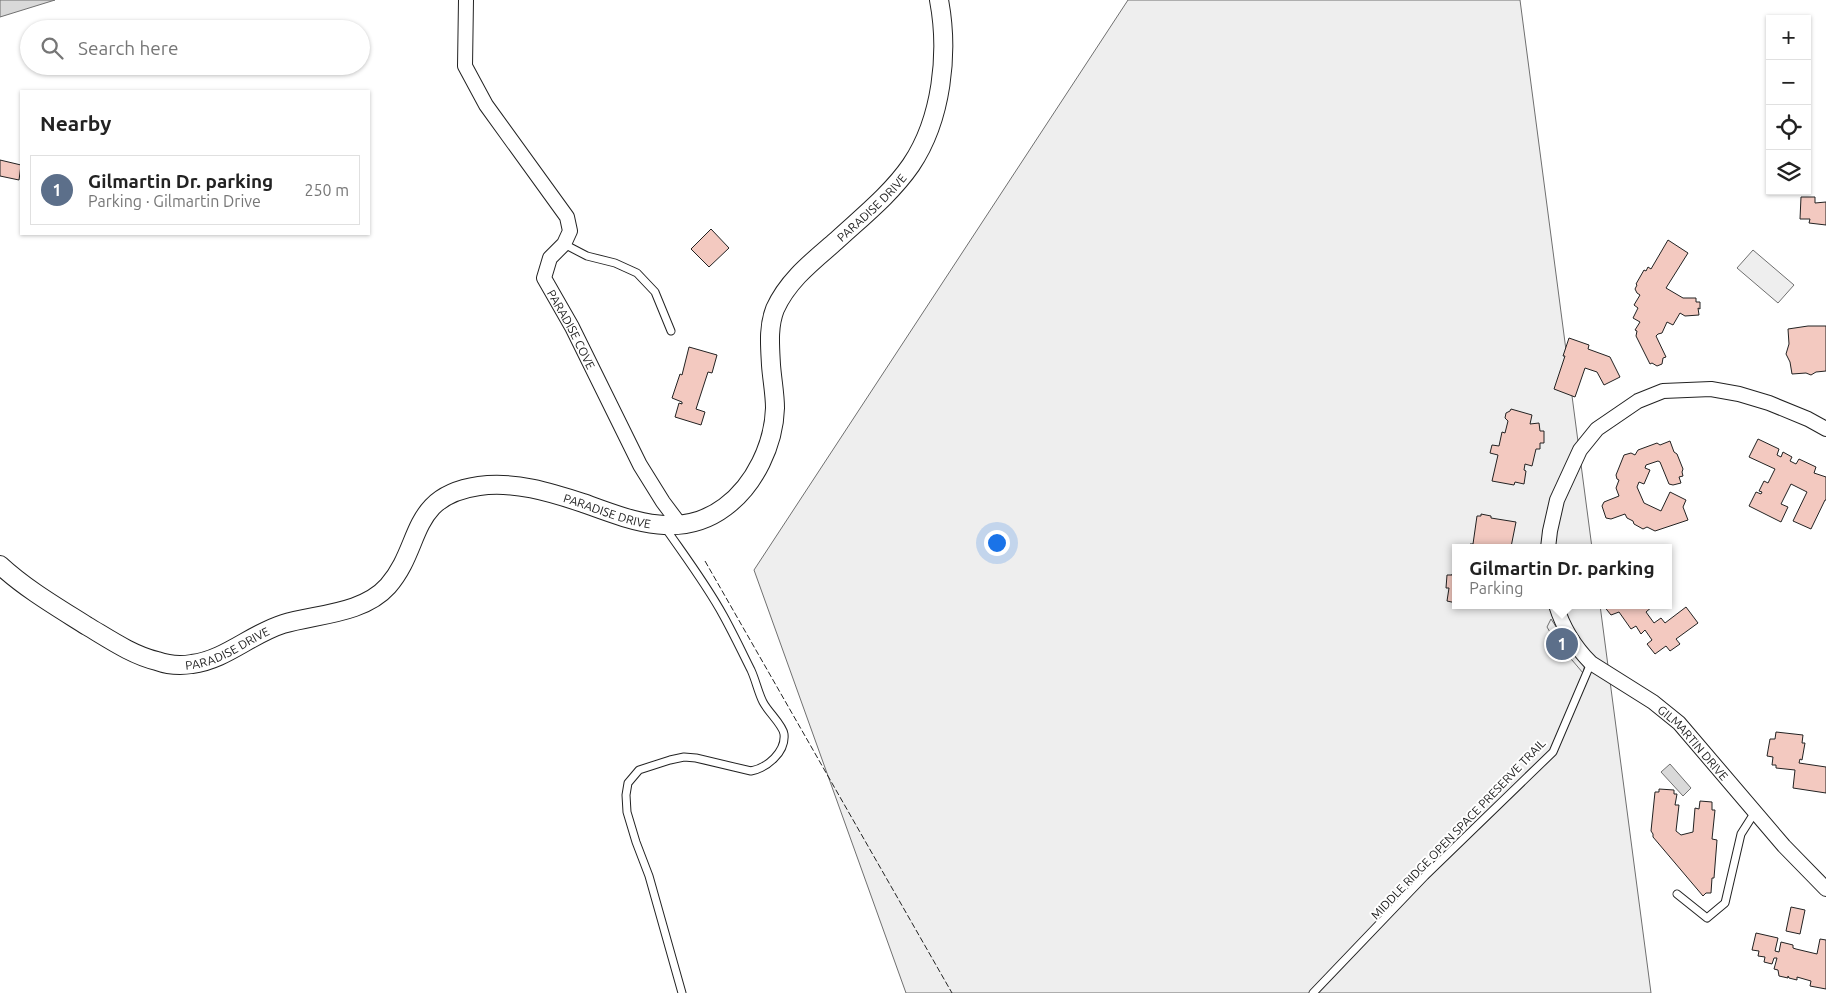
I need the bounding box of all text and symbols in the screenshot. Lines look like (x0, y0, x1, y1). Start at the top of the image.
map controls (1766, 15, 1811, 195)
button: + (1766, 15, 1811, 60)
search box (20, 20, 370, 75)
icon: search (38, 34, 66, 62)
text: Search here (78, 37, 178, 59)
button: − (1766, 60, 1811, 105)
button: locate (1766, 105, 1811, 150)
text: Nearby (40, 111, 111, 135)
button: layers (1766, 150, 1811, 195)
text: Gilmartin Dr. parking (88, 170, 273, 192)
street label: PARADISE DRIVE (834, 171, 909, 244)
text: 1 (52, 181, 62, 199)
text: 250 m (304, 181, 349, 199)
text: Parking · Gilmartin Drive (88, 192, 261, 210)
street label: PARADISE COVE (545, 287, 598, 371)
street label: PARADISE DRIVE (562, 491, 652, 530)
your location (984, 530, 1010, 556)
popup (1452, 544, 1672, 609)
text: Gilmartin Dr. parking (1469, 557, 1655, 579)
text: Parking (1469, 579, 1523, 597)
street label: PARADISE DRIVE (184, 624, 271, 671)
pin: 1 (1546, 625, 1578, 663)
street label: GILMARTIN DRIVE (1656, 702, 1731, 783)
street label: MIDDLE RIDGE OPEN SPACE PRESERVE TRAIL (1368, 736, 1548, 922)

